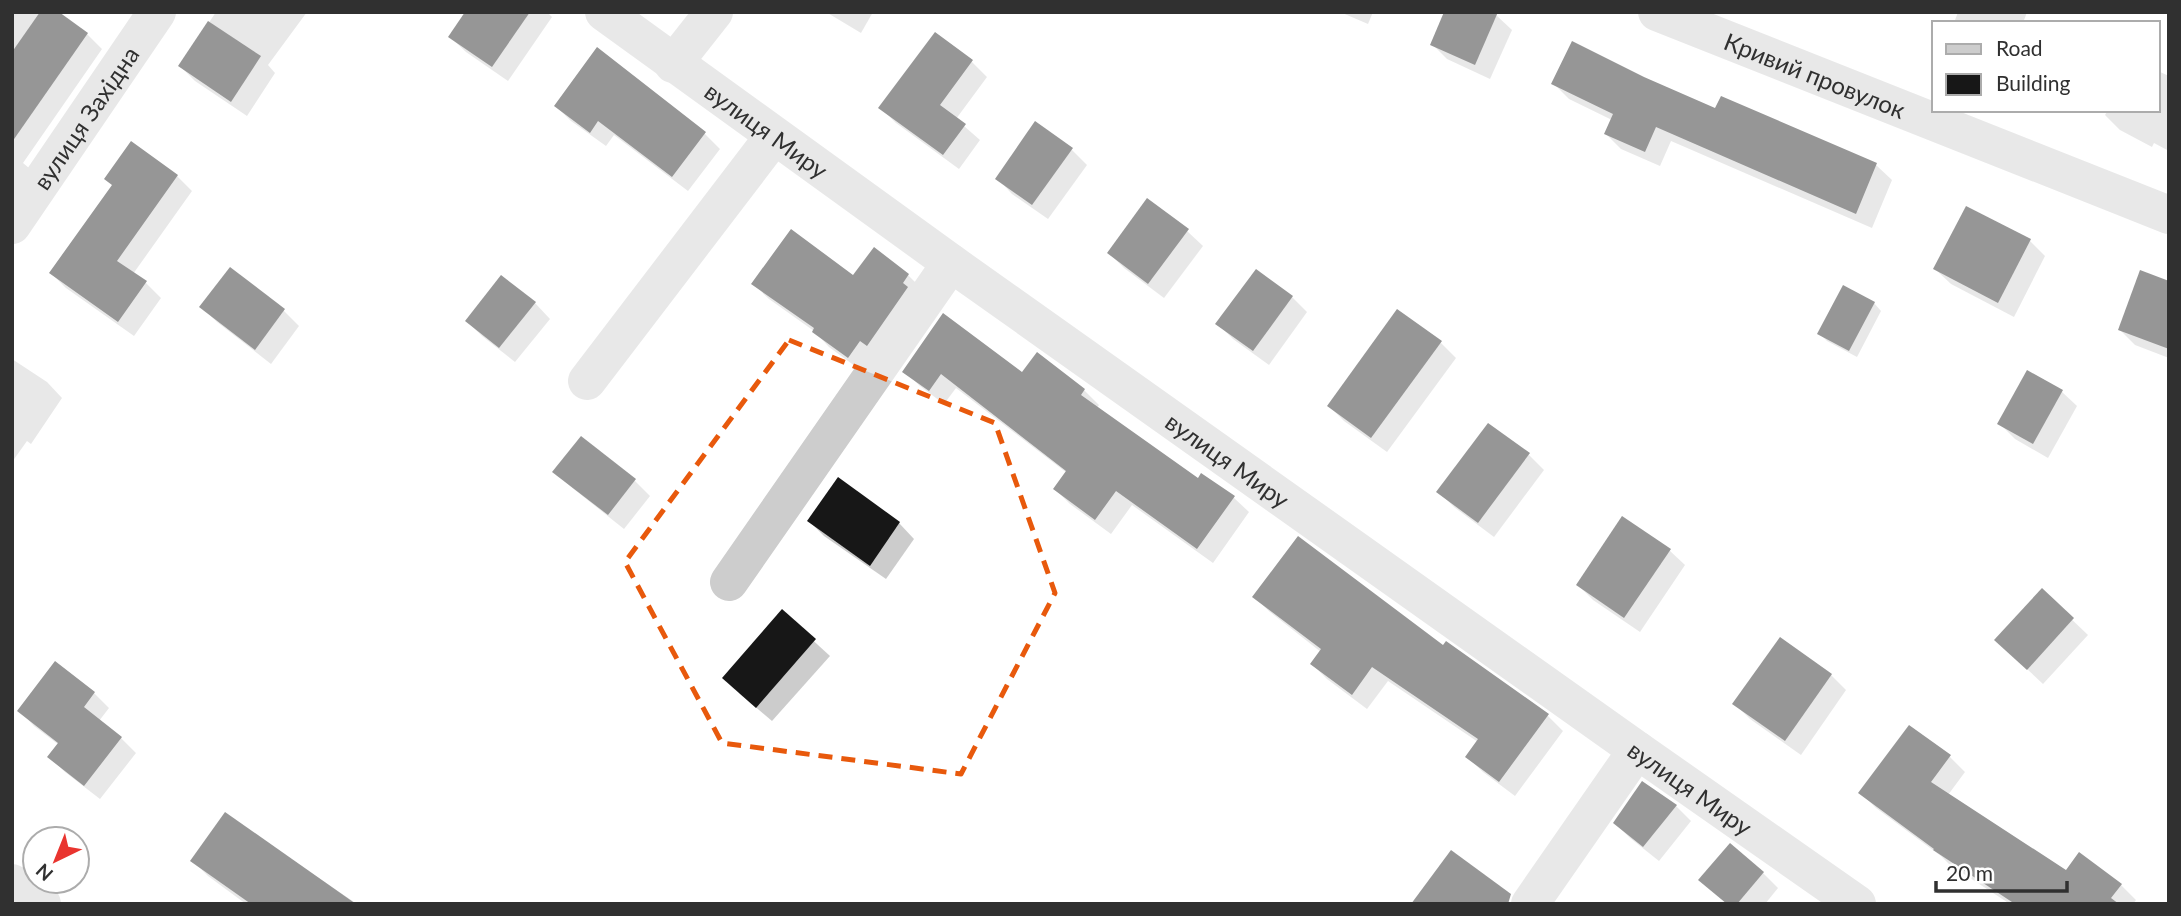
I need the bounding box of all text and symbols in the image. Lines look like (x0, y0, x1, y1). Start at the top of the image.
legend (1932, 21, 2160, 112)
street label: Кривий провулок (1720, 26, 1910, 124)
text: Road (1996, 35, 2043, 60)
street label: вулиця Західна (26, 40, 144, 195)
text: Building (1996, 70, 2071, 95)
street label: вулиця Миру (700, 76, 834, 184)
street label: вулиця Миру (1161, 406, 1296, 514)
street label: вулиця Миру (1623, 734, 1759, 841)
north arrow (21, 825, 91, 895)
scale bar (1936, 850, 2067, 894)
text: N (31, 859, 57, 886)
text: 20 m (1946, 860, 1993, 885)

